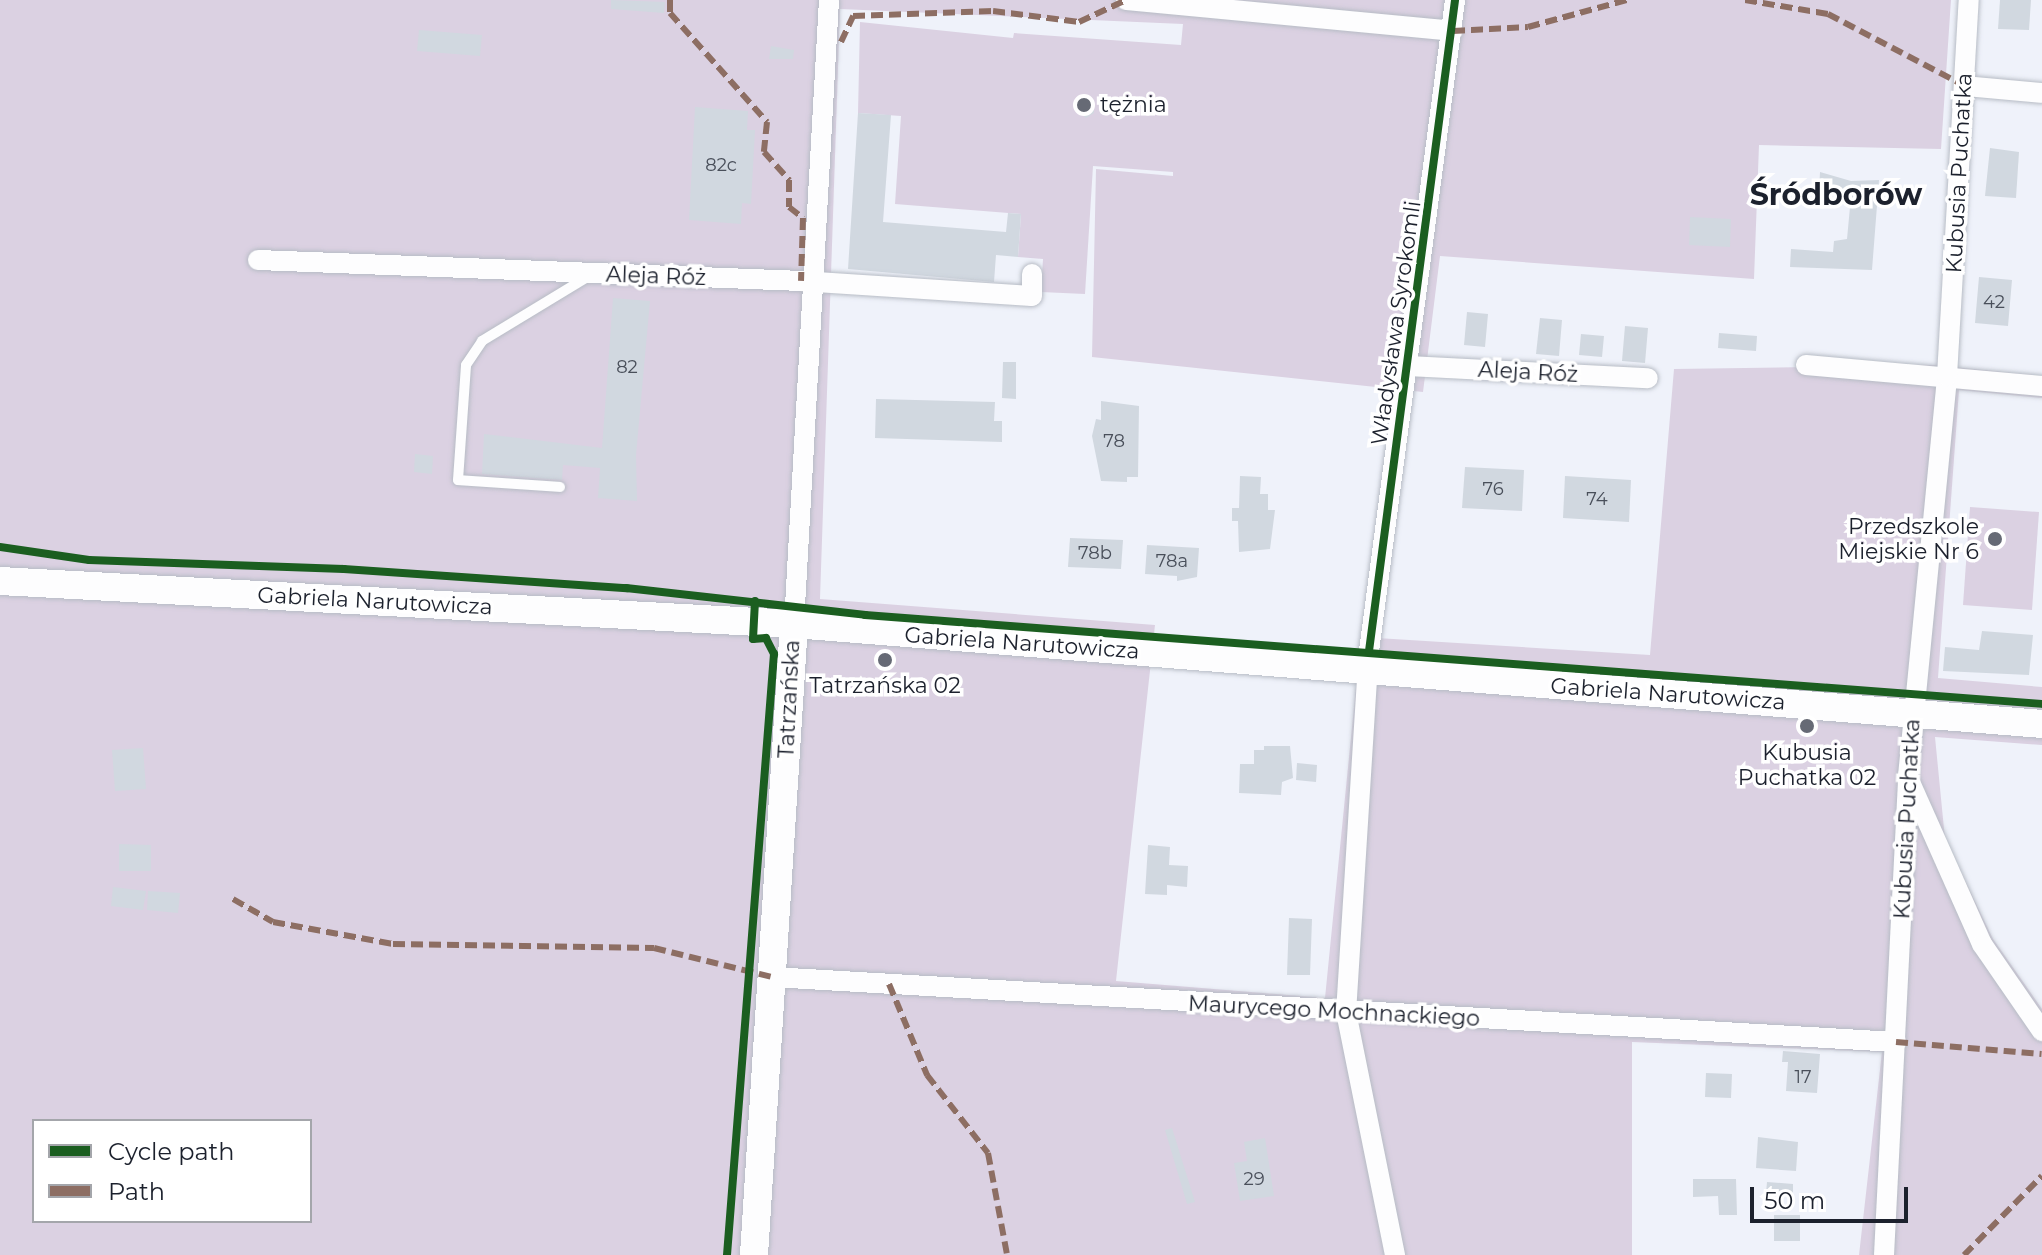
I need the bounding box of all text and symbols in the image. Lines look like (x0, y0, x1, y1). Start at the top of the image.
street label: Kubusia Puchatka (1941, 72, 1977, 274)
place label: tężnia (1100, 92, 1167, 118)
marker: tężnia (1075, 96, 1093, 114)
house number: 82c (705, 154, 737, 176)
district label: Śródborów (1750, 177, 1922, 213)
street label: Władysława Syrokomli (1366, 199, 1426, 447)
street label: Aleja Róż (605, 261, 707, 291)
house number: 42 (1983, 291, 2005, 313)
house number: 82 (616, 356, 638, 378)
street label: Aleja Róż (1477, 356, 1579, 388)
house number: 78 (1103, 430, 1125, 452)
house number: 76 (1482, 478, 1504, 500)
house number: 74 (1586, 488, 1608, 510)
place label: Przedszkole Miejskie Nr 6 (1838, 513, 1979, 564)
marker: Przedszkole Miejskie Nr 6 (1986, 530, 2004, 548)
house number: 78b (1078, 542, 1112, 564)
house number: 78a (1156, 550, 1188, 572)
street label: Gabriela Narutowicza (257, 582, 493, 620)
street label: Gabriela Narutowicza (904, 622, 1140, 664)
street label: Tatrzańska (773, 639, 805, 759)
marker: Tatrzańska 02 (876, 651, 894, 669)
place label: Tatrzańska 02 (809, 673, 961, 699)
street label: Gabriela Narutowicza (1550, 673, 1786, 715)
marker: Kubusia Puchatka 02 (1798, 717, 1816, 735)
street label: Kubusia Puchatka (1889, 718, 1925, 920)
place label: Kubusia Puchatka 02 (1738, 739, 1876, 790)
street label: Maurycego Mochnackiego (1187, 990, 1481, 1032)
house number: 17 (1794, 1066, 1812, 1088)
legend (32, 1119, 312, 1223)
text: Cycle path (108, 1137, 235, 1166)
house number: 29 (1243, 1168, 1265, 1190)
scale bar (1754, 1171, 1912, 1221)
text: Path (108, 1177, 165, 1206)
text: 50 m (1764, 1186, 1825, 1215)

